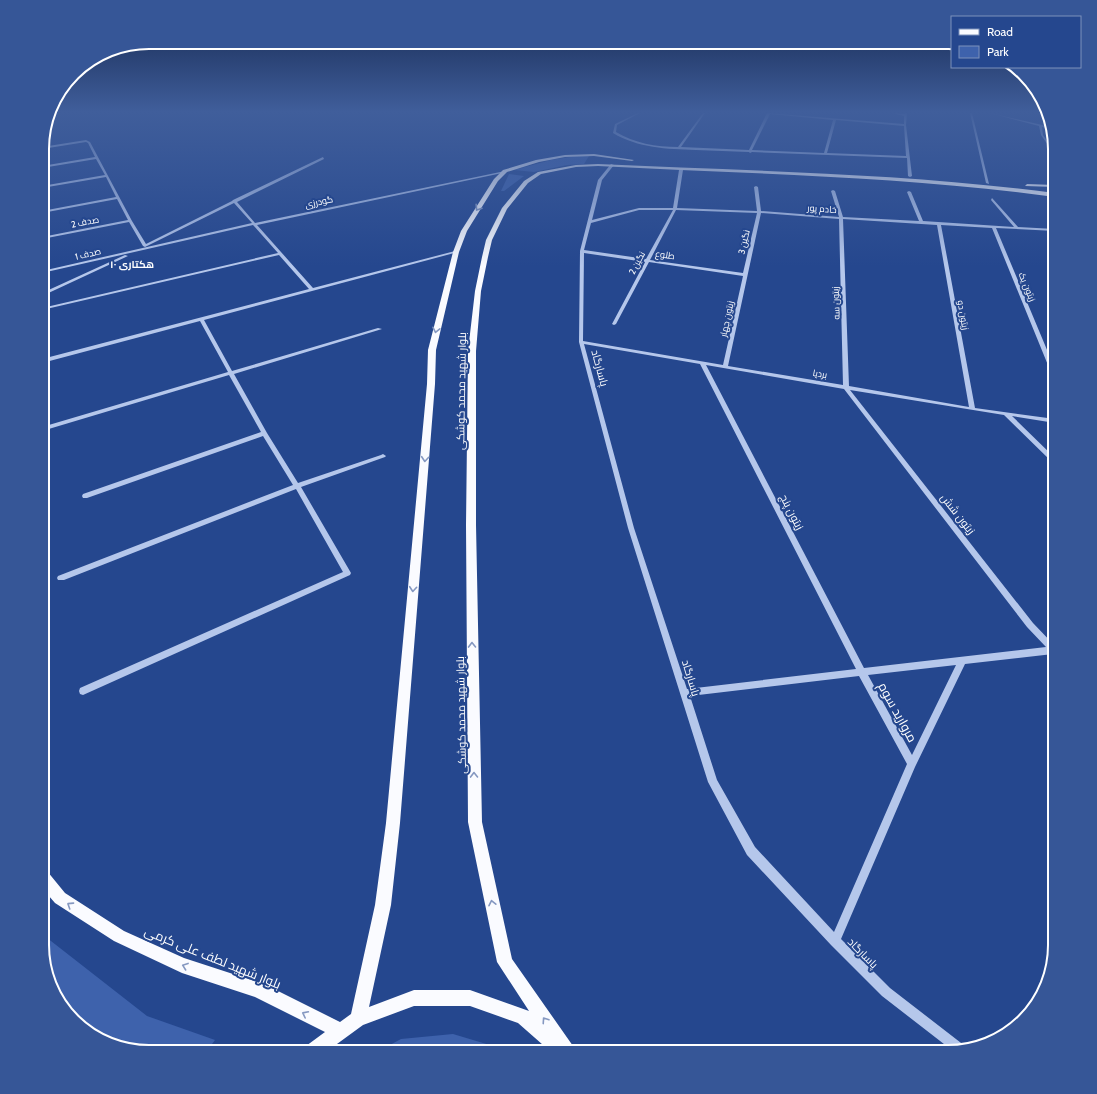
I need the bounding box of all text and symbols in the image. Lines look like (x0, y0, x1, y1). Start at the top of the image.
legend (951, 16, 1081, 68)
text: Road (987, 24, 1013, 39)
text: Park (987, 44, 1009, 59)
street label: گودرزی (304, 193, 334, 210)
street label: خادم پور (806, 202, 837, 216)
one-way arrow (475, 204, 483, 211)
street label: صدف 2 (70, 213, 100, 230)
street label: نگین 3 (735, 229, 752, 255)
street label: صدف 1 (74, 245, 102, 262)
street label: طلوع (654, 248, 676, 262)
street label: نگین 2 (626, 249, 647, 276)
district label: ۱۰ هکتاری (110, 258, 154, 271)
street label: زیتون یک (1017, 271, 1038, 303)
street label: زیتون سه (829, 286, 842, 320)
street label: زیتون دو (955, 299, 972, 331)
street label: زیتون چهار (717, 300, 737, 339)
one-way arrow (433, 327, 441, 333)
street label: بلوار شهید محمد کوشکی (453, 332, 469, 450)
street label: پاسارگاد (588, 348, 612, 388)
street label: بردیا (812, 367, 828, 380)
one-way arrow (420, 456, 429, 462)
street label: زیتون شش (938, 491, 978, 537)
street label: زیتون پنج (776, 492, 807, 533)
one-way arrow (409, 586, 418, 592)
one-way arrow (468, 642, 476, 648)
street label: بلوار شهید محمد کوشکی (453, 656, 469, 774)
street label: پاسارگاد (679, 658, 703, 698)
street label: مروارید سوم (873, 679, 921, 746)
one-way arrow (470, 772, 478, 778)
one-way arrow (489, 900, 497, 907)
one-way arrow (67, 902, 74, 909)
street label: بلوار شهید لطف علی کرمی (142, 922, 284, 992)
street label: پاسارگاد (845, 935, 881, 971)
one-way arrow (181, 962, 188, 970)
one-way arrow (302, 1011, 309, 1019)
one-way arrow (542, 1017, 550, 1024)

